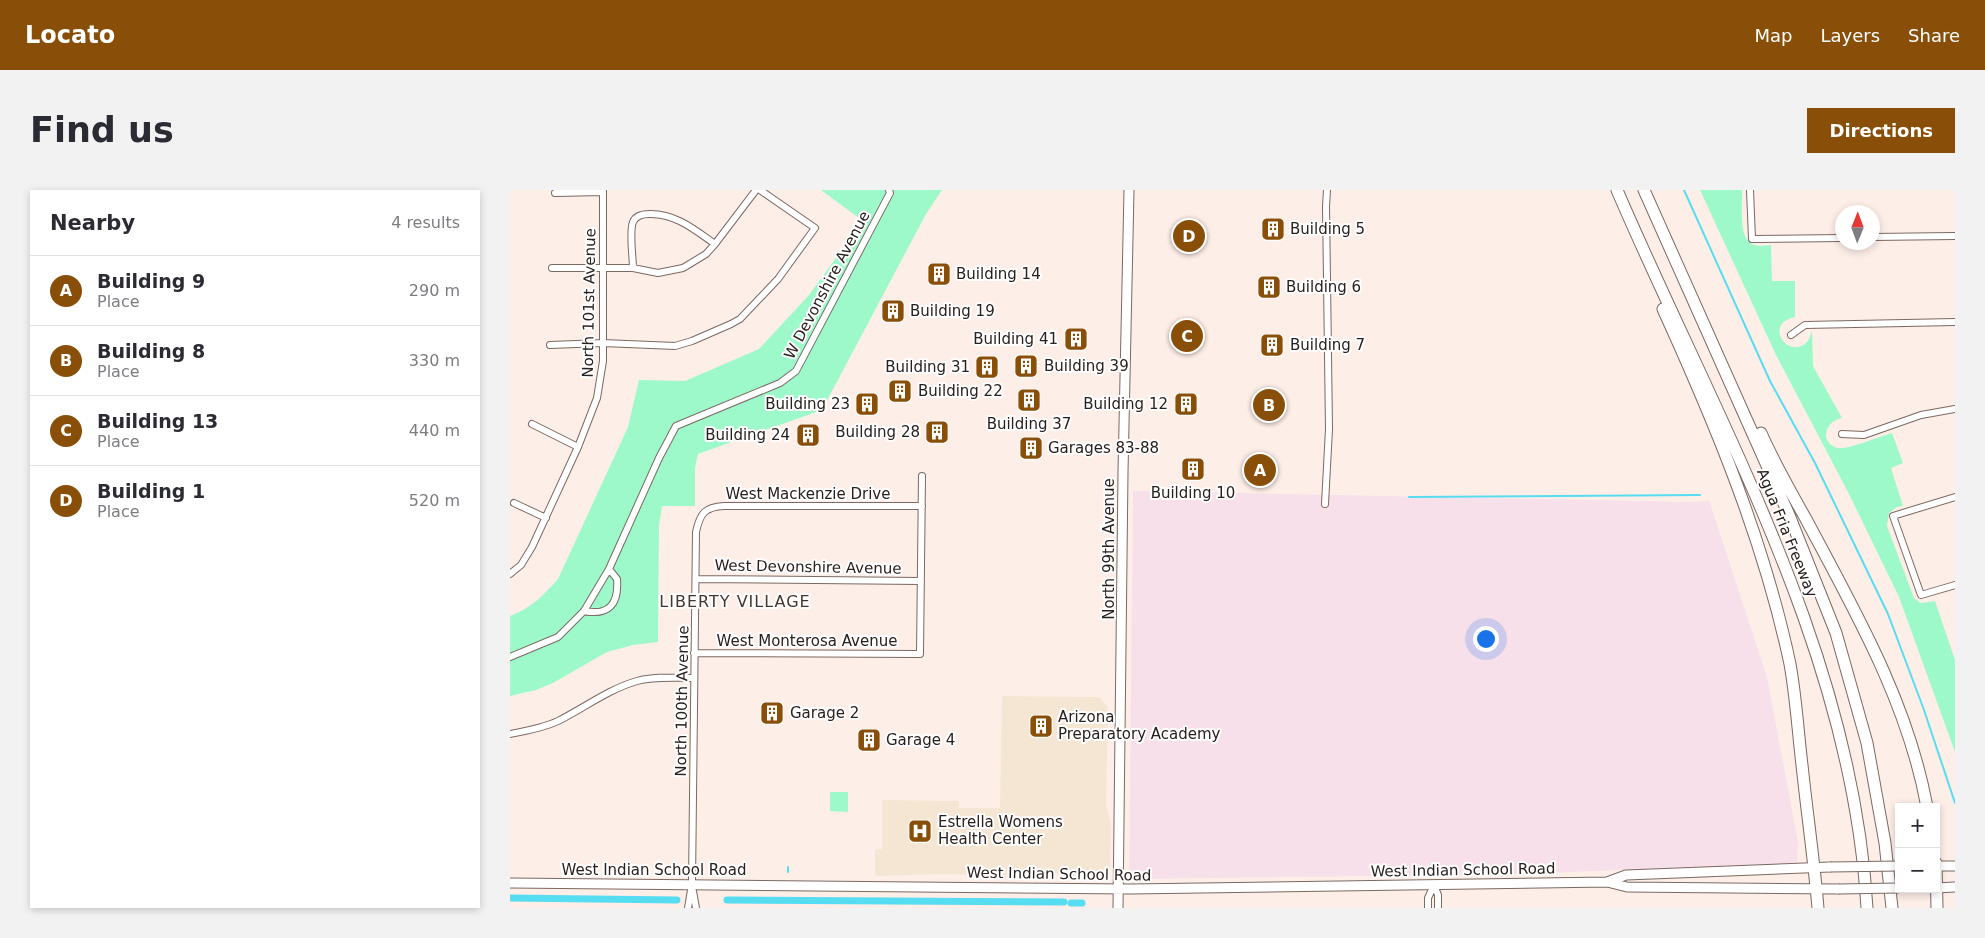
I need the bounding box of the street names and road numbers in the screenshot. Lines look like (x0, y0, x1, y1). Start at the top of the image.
street label: W Devonshire Avenue (780, 208, 874, 362)
street label: North 101st Avenue (579, 228, 599, 378)
street label: Agua Fria Freeway (1753, 466, 1821, 600)
street label: North 99th Avenue (1100, 478, 1118, 620)
street label: West Mackenzie Drive (726, 485, 890, 503)
street label: West Devonshire Avenue (714, 556, 902, 578)
street label: North 100th Avenue (672, 625, 692, 777)
street label: West Monterosa Avenue (717, 632, 897, 650)
street label: West Indian School Road (1370, 859, 1556, 881)
street label: West Indian School Road (562, 861, 746, 879)
street label: West Indian School Road (966, 863, 1152, 885)

